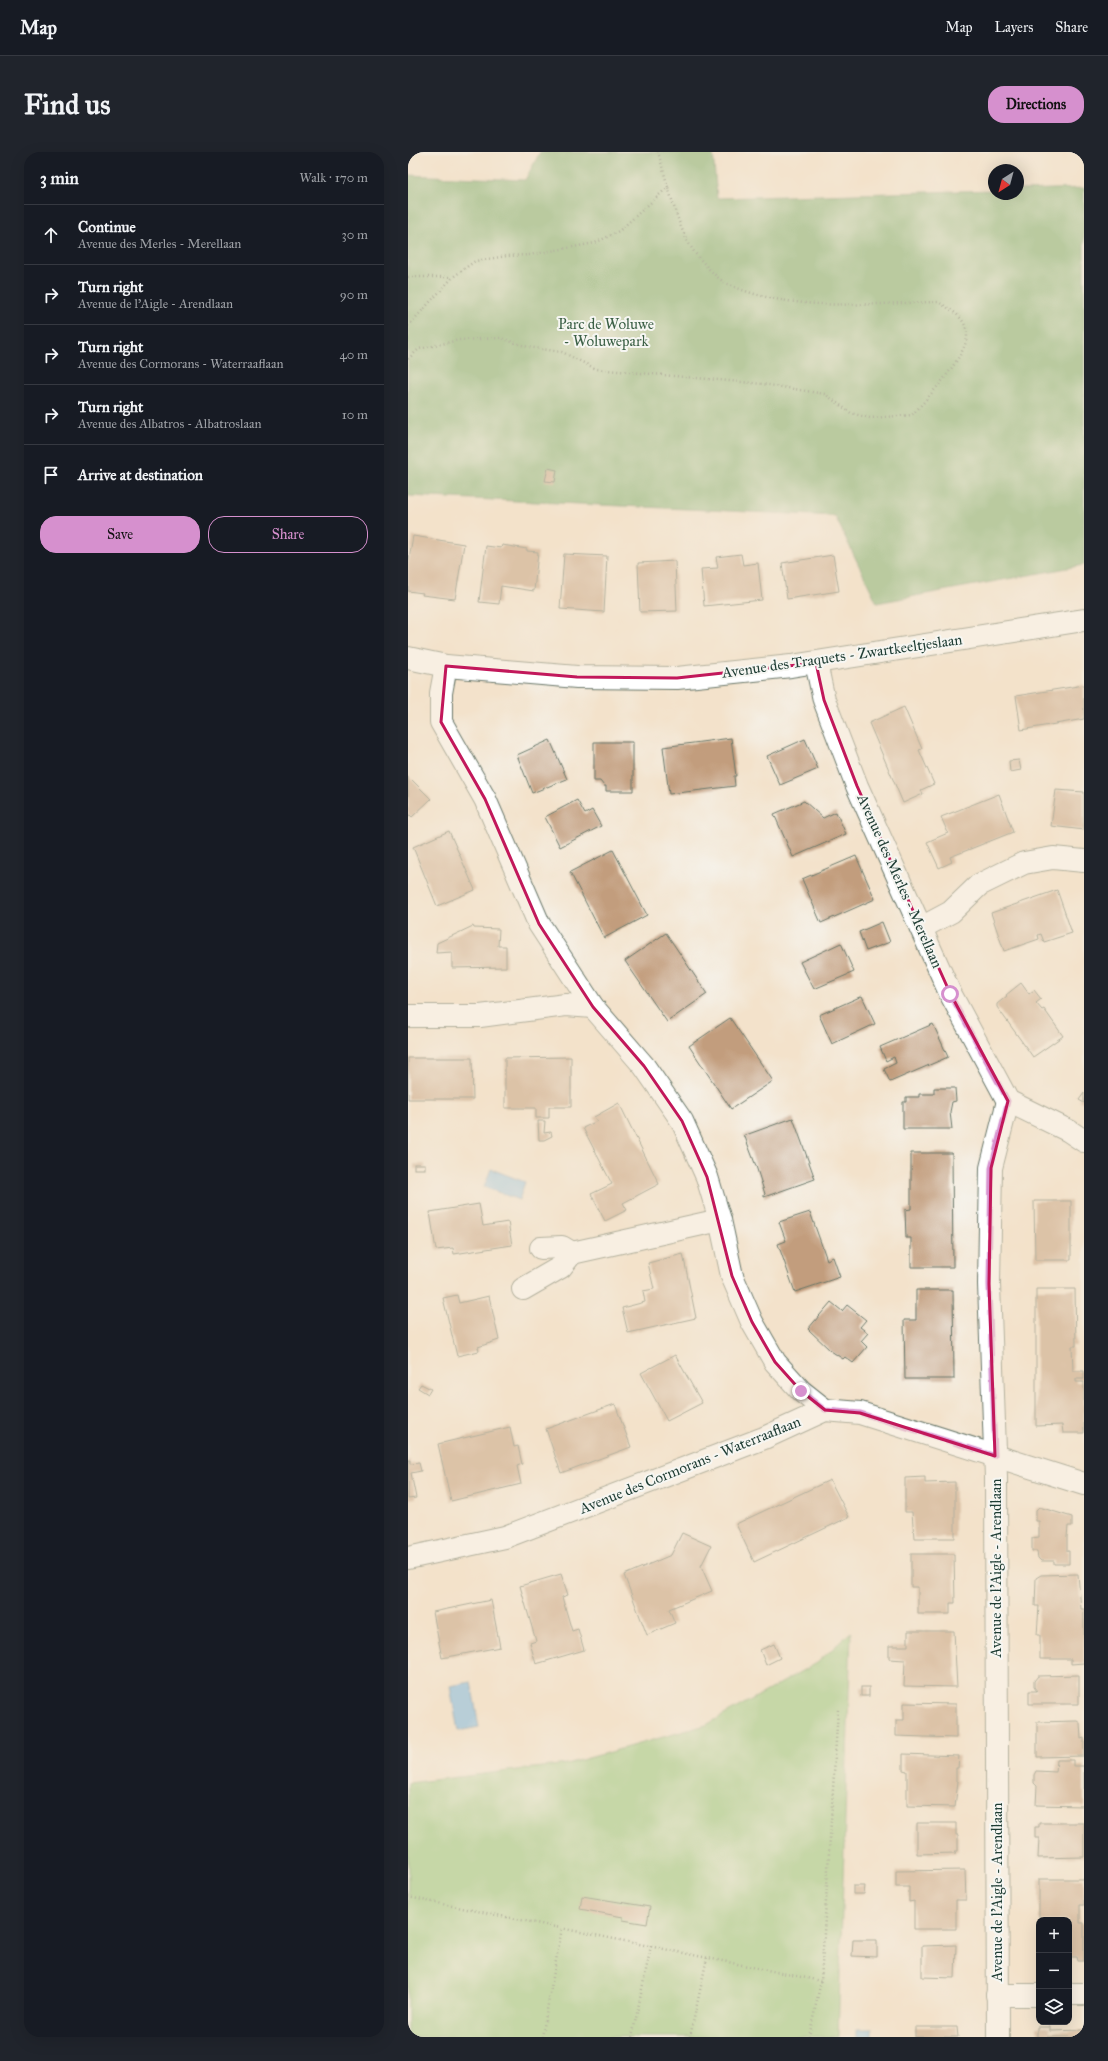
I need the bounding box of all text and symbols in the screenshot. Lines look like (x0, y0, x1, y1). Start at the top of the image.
text: Map (20, 16, 57, 39)
text: Map (945, 19, 973, 36)
text: Layers (995, 19, 1033, 36)
text: Share (1055, 19, 1088, 36)
button: Directions (988, 86, 1084, 123)
text: Find us (24, 87, 110, 122)
north arrow (988, 164, 1024, 200)
text: 3 min (40, 168, 79, 189)
text: Walk · 170 m (299, 170, 368, 186)
text: Continue (78, 218, 136, 236)
icon: ahead (40, 224, 62, 246)
text: 30 m (342, 227, 368, 243)
text: Avenue des Merles - Merellaan (78, 236, 241, 252)
text: Turn right (78, 278, 143, 296)
icon: right (40, 284, 62, 306)
text: 90 m (340, 287, 368, 303)
text: Avenue de l'Aigle - Arendlaan (78, 296, 233, 312)
park label: Parc de Woluwe - Woluwepark (558, 315, 654, 350)
text: Turn right (78, 338, 143, 356)
icon: right (40, 344, 62, 366)
text: 40 m (339, 347, 368, 363)
text: Avenue des Cormorans - Waterraaflaan (78, 356, 284, 372)
text: Turn right (78, 398, 143, 416)
icon: right (40, 404, 62, 426)
text: 10 m (342, 407, 368, 423)
text: Avenue des Albatros - Albatroslaan (78, 416, 262, 432)
icon: arrive (40, 464, 62, 486)
text: Arrive at destination (78, 466, 203, 484)
button: Save (40, 516, 200, 553)
button: Share (208, 516, 368, 553)
street label: Avenue des Traquets - Zwartkeeltjeslaan (720, 630, 963, 683)
street label: Avenue des Merles - Merellaan (853, 790, 947, 971)
route start (941, 985, 959, 1003)
route end (792, 1382, 810, 1400)
street label: Avenue des Cormorans - Waterraaflaan (576, 1412, 803, 1518)
street label: Avenue de l'Aigle - Arendlaan (987, 1479, 1005, 1658)
street label: Avenue de l'Aigle - Arendlaan (988, 1803, 1006, 1982)
map controls (1036, 1917, 1072, 2025)
button: + (1036, 1917, 1072, 1953)
button: − (1036, 1953, 1072, 1989)
button: layers (1036, 1989, 1072, 2025)

